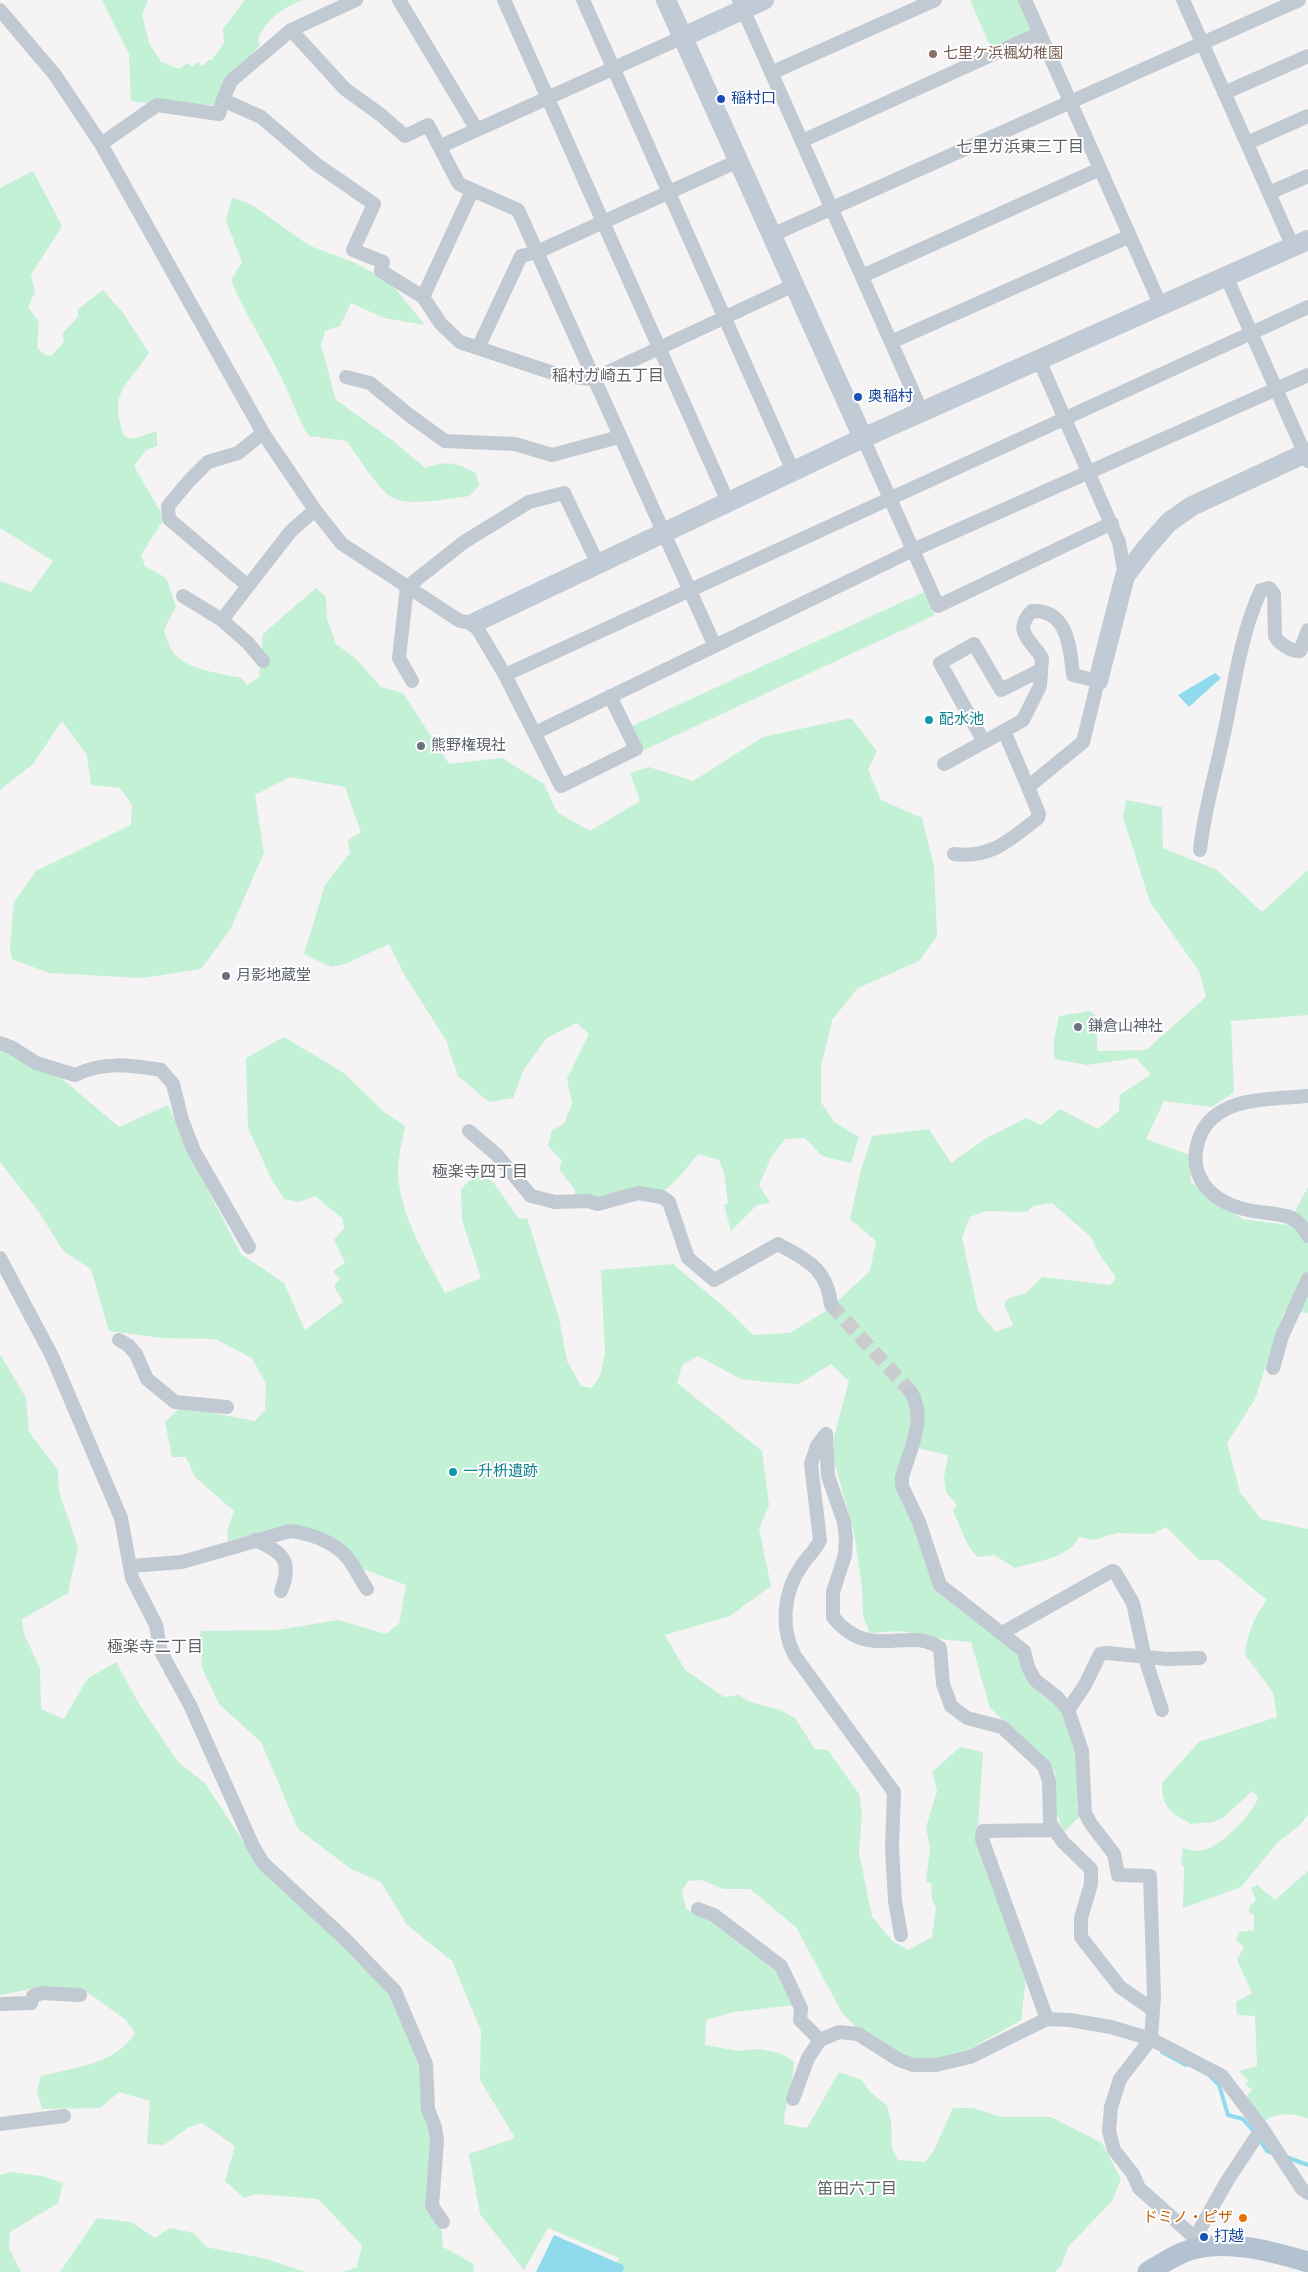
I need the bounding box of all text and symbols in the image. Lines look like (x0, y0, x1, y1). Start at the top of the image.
place label: 七里ケ浜楓幼稚園 (943, 45, 1063, 63)
marker: 七里ケ浜楓幼稚園 (927, 48, 939, 60)
place label: 稲村口 (731, 90, 776, 108)
marker: 稲村口 (715, 93, 727, 105)
district label: 七里ガ浜東三丁目 (956, 138, 1084, 158)
district label: 稲村ガ崎五丁目 (552, 367, 664, 387)
place label: 奥稲村 (868, 388, 913, 406)
marker: 奥稲村 (852, 391, 864, 403)
place label: 配水池 (939, 711, 984, 729)
marker: 配水池 (923, 714, 935, 726)
place label: 熊野権現社 (431, 737, 506, 755)
marker: 熊野権現社 (415, 740, 427, 752)
place label: 月影地蔵堂 (236, 967, 311, 985)
marker: 月影地蔵堂 (220, 970, 232, 982)
place label: 鎌倉山神社 (1088, 1018, 1163, 1036)
marker: 鎌倉山神社 (1072, 1021, 1084, 1033)
district label: 極楽寺四丁目 (432, 1163, 528, 1183)
place label: 一升枡遺跡 (463, 1463, 538, 1481)
marker: 一升枡遺跡 (447, 1466, 459, 1478)
district label: 極楽寺二丁目 (107, 1638, 203, 1658)
district label: 笛田六丁目 (817, 2180, 897, 2200)
place label: ドミノ・ピザ (1143, 2209, 1233, 2227)
marker: ドミノ・ピザ (1237, 2212, 1249, 2224)
place label: 打越 (1214, 2228, 1244, 2246)
marker: 打越 (1198, 2231, 1210, 2243)

